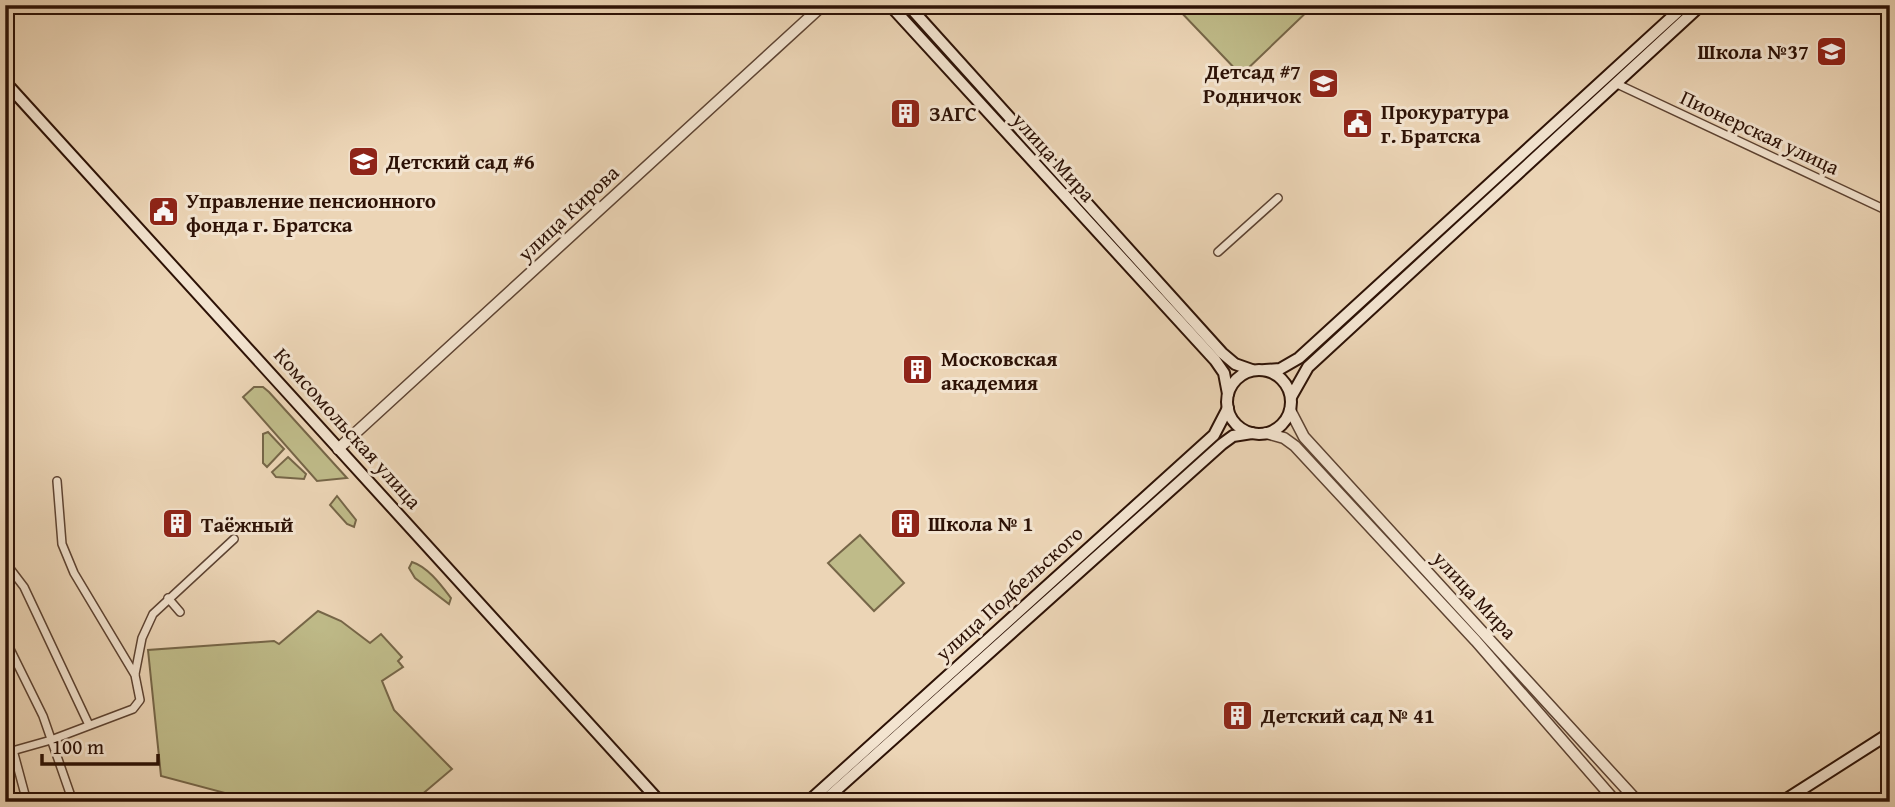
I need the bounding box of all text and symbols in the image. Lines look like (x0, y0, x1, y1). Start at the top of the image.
school or university icon: Школа №37 (1815, 34, 1849, 68)
place label: Школа №37 (1697, 36, 1809, 67)
place label: Детсад #7 Родничок (1203, 56, 1302, 111)
school or university icon: Детсад #7 Родничок (1307, 66, 1341, 100)
street label: Пионерская улица (1675, 82, 1845, 182)
building icon: ЗАГС (889, 96, 923, 130)
place label: Прокуратура г. Братска (1381, 96, 1509, 151)
place label: ЗАГС (929, 98, 977, 129)
street label: улица Мира (1004, 104, 1103, 209)
public building icon: Прокуратура г. Братска (1341, 106, 1375, 140)
school or university icon: Детский сад #6 (346, 144, 380, 178)
place label: Детский сад #6 (385, 146, 535, 177)
street label: улица Кирова (510, 158, 626, 269)
place label: Управление пенсионного фонда г. Братска (186, 185, 436, 240)
public building icon: Управление пенсионного фонда г. Братска (146, 195, 180, 229)
street label: Комсомольская улица (267, 340, 429, 516)
place label: Московская академия (941, 343, 1058, 398)
building icon: Московская академия (901, 353, 935, 387)
building icon: Школа № 1 (888, 506, 922, 540)
building icon: Таёжный (161, 507, 195, 541)
place label: Школа № 1 (928, 508, 1033, 539)
place label: Таёжный (201, 509, 293, 540)
street label: улица Подбельского (927, 518, 1090, 669)
street label: улица Мира (1425, 543, 1524, 646)
building icon: Детский сад № 41 (1221, 698, 1255, 732)
place label: Детский сад № 41 (1260, 700, 1435, 731)
scale bar (42, 723, 158, 767)
text: 100 m (52, 731, 104, 762)

